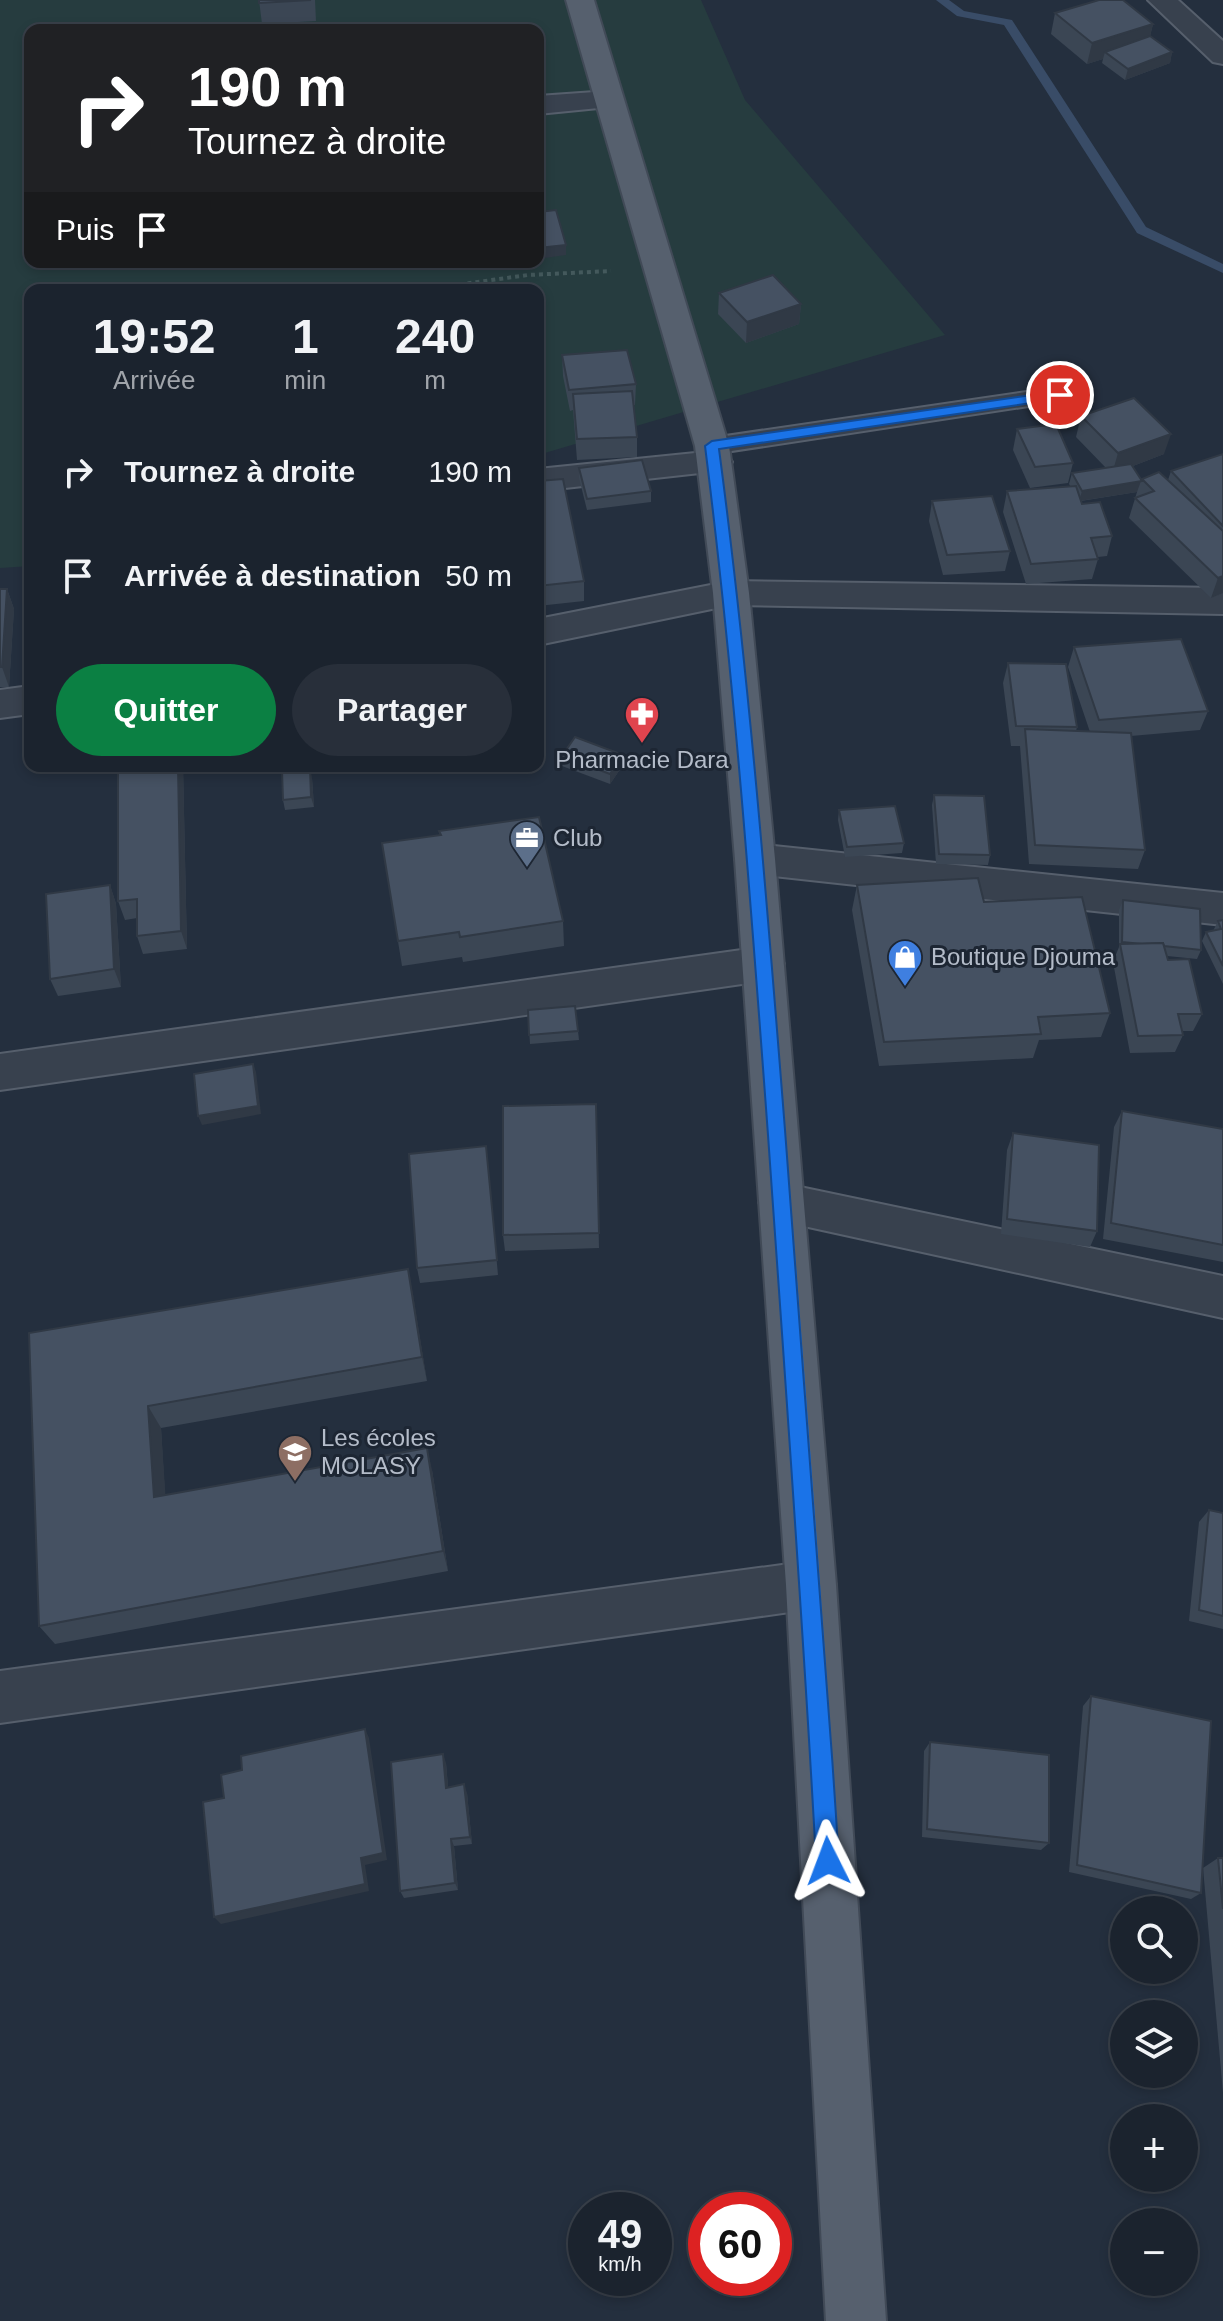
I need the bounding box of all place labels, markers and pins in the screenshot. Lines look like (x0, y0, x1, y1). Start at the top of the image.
pin (1026, 361, 1094, 429)
pharmacy icon: Pharmacie Dara (623, 695, 661, 745)
place label: Pharmacie Dara (555, 746, 729, 773)
office icon: Club (508, 819, 546, 869)
place label: Club (553, 824, 602, 851)
shop icon: Boutique Djouma (886, 938, 924, 988)
place label: Boutique Djouma (931, 943, 1116, 970)
place label: Les écoles MOLASY (321, 1424, 436, 1479)
school or university icon: Les écoles MOLASY (276, 1433, 314, 1483)

